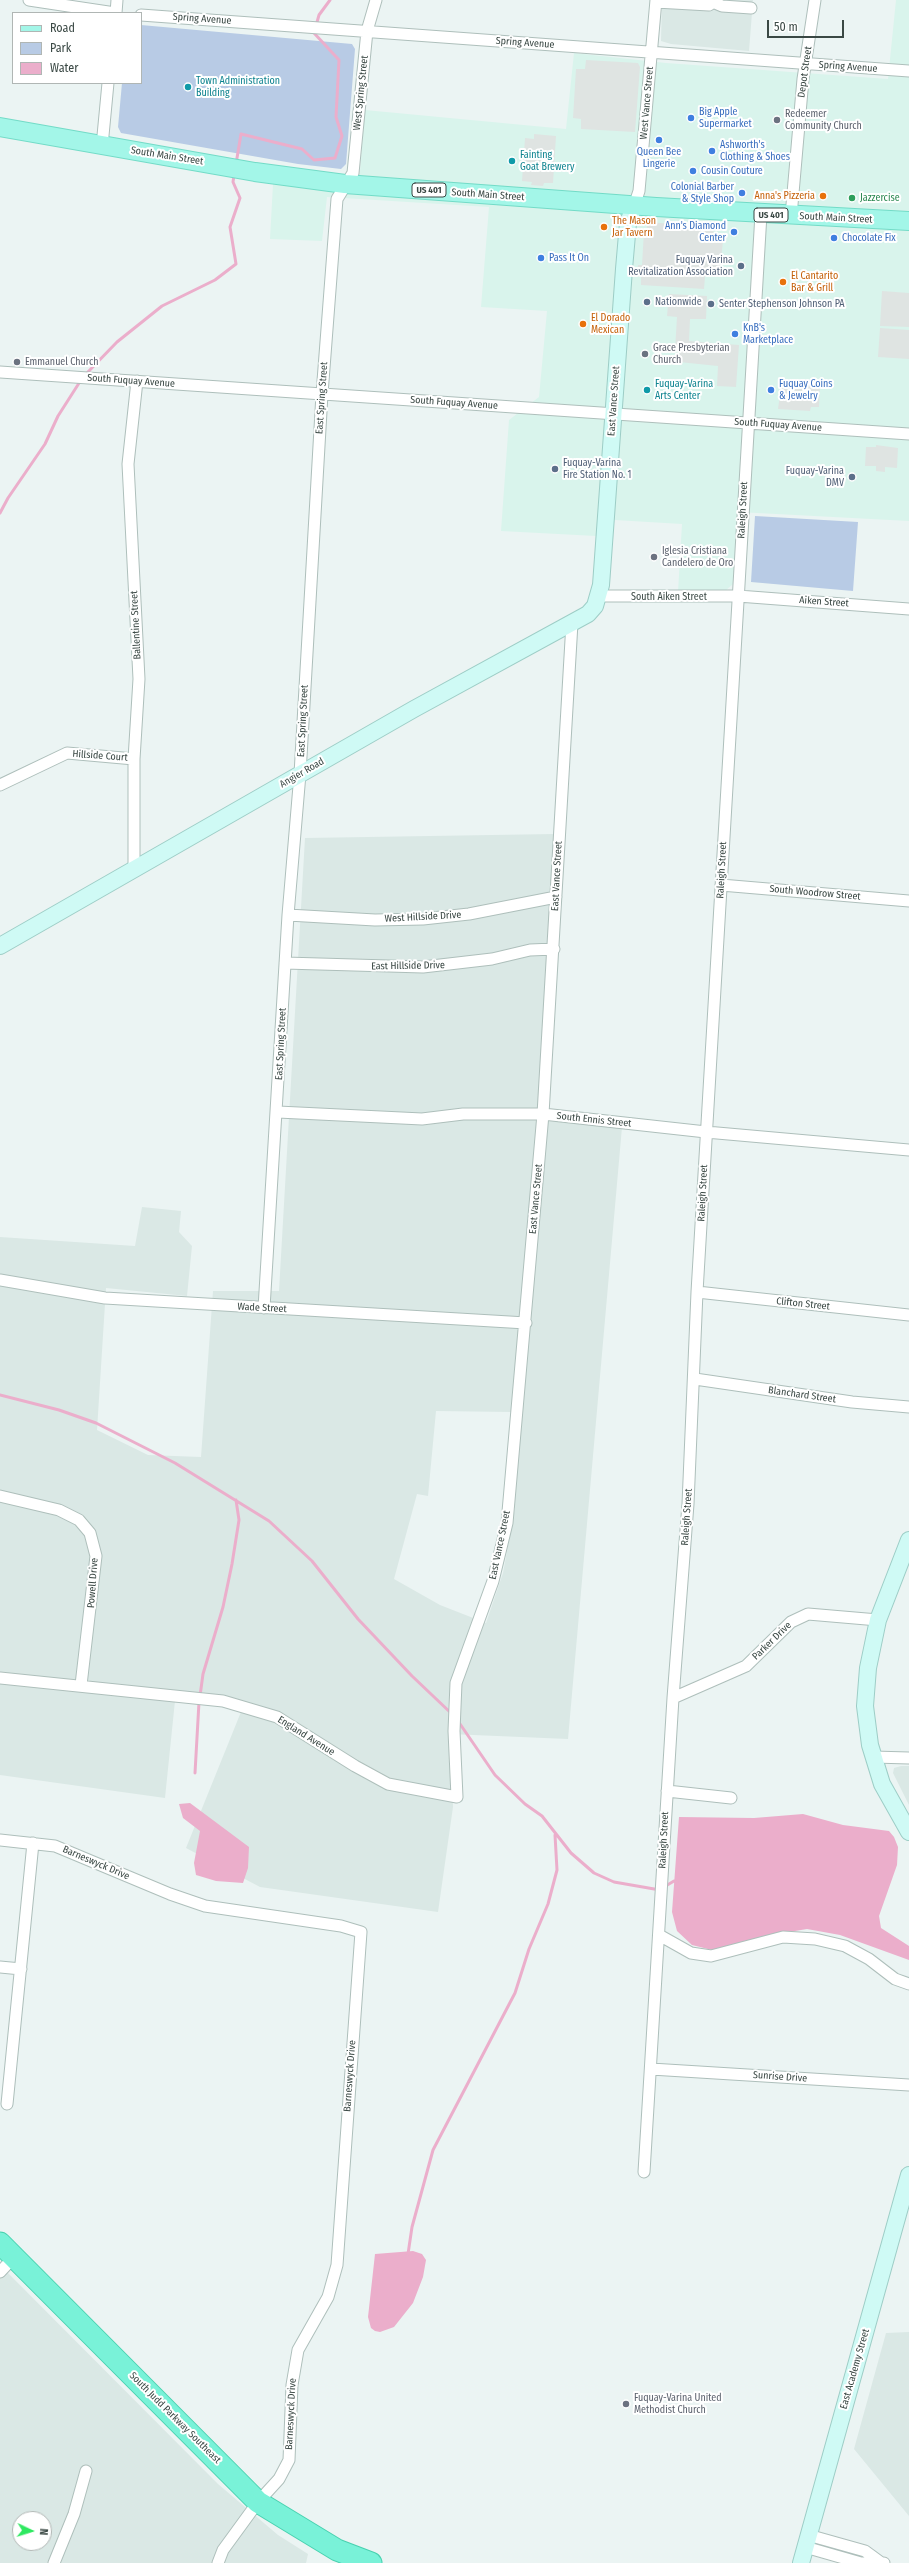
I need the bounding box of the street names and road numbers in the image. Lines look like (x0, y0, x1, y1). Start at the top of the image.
street label: Spring Avenue (172, 11, 232, 27)
street label: Spring Avenue (495, 35, 555, 51)
street label: Depot Street (795, 46, 815, 98)
street label: West Spring Street (351, 55, 371, 131)
street label: Spring Avenue (818, 59, 878, 75)
street label: West Vance Street (638, 66, 656, 140)
street label: South Main Street (130, 144, 204, 168)
road number: US 401 (412, 183, 446, 197)
street label: South Main Street (451, 186, 525, 204)
road number: US 401 (754, 208, 788, 222)
street label: South Main Street (799, 210, 873, 226)
street label: East Spring Street (313, 361, 331, 435)
street label: East Vance Street (606, 366, 622, 436)
street label: South Fuquay Avenue (87, 372, 175, 390)
street label: South Fuquay Avenue (410, 394, 498, 412)
street label: South Fuquay Avenue (734, 416, 822, 434)
street label: Raleigh Street (736, 481, 750, 539)
street label: Ballentine Street (128, 590, 144, 660)
street label: South Aiken Street (631, 591, 707, 603)
street label: Aiken Street (799, 594, 849, 610)
street label: East Spring Street (295, 684, 311, 758)
street label: Hillside Court (72, 748, 128, 764)
street label: Angier Road (278, 755, 326, 791)
street label: East Vance Street (549, 841, 565, 911)
street label: Raleigh Street (715, 841, 729, 899)
street label: South Woodrow Street (769, 883, 861, 903)
street label: West Hillside Drive (384, 909, 462, 925)
street label: East Hillside Drive (371, 959, 445, 973)
street label: East Spring Street (273, 1007, 289, 1081)
street label: South Ennis Street (556, 1110, 632, 1130)
street label: East Vance Street (527, 1164, 545, 1234)
street label: Raleigh Street (696, 1164, 710, 1222)
street label: Clifton Street (776, 1295, 830, 1313)
street label: Wade Street (237, 1301, 287, 1315)
street label: Blanchard Street (767, 1384, 837, 1406)
street label: Raleigh Street (679, 1488, 695, 1546)
street label: East Vance Street (487, 1509, 513, 1581)
street label: Powell Drive (85, 1557, 101, 1609)
street label: Parker Drive (750, 1619, 794, 1663)
street label: England Avenue (275, 1714, 337, 1758)
street label: Raleigh Street (657, 1811, 671, 1869)
street label: Barneswyck Drive (61, 1843, 131, 1883)
street label: Barneswyck Drive (342, 2040, 358, 2112)
street label: Sunrise Drive (753, 2069, 807, 2085)
street label: East Academy Street (838, 2327, 872, 2411)
street label: South Judd Parkway Southeast (127, 2370, 223, 2466)
street label: Barneswyck Drive (283, 2378, 299, 2450)

